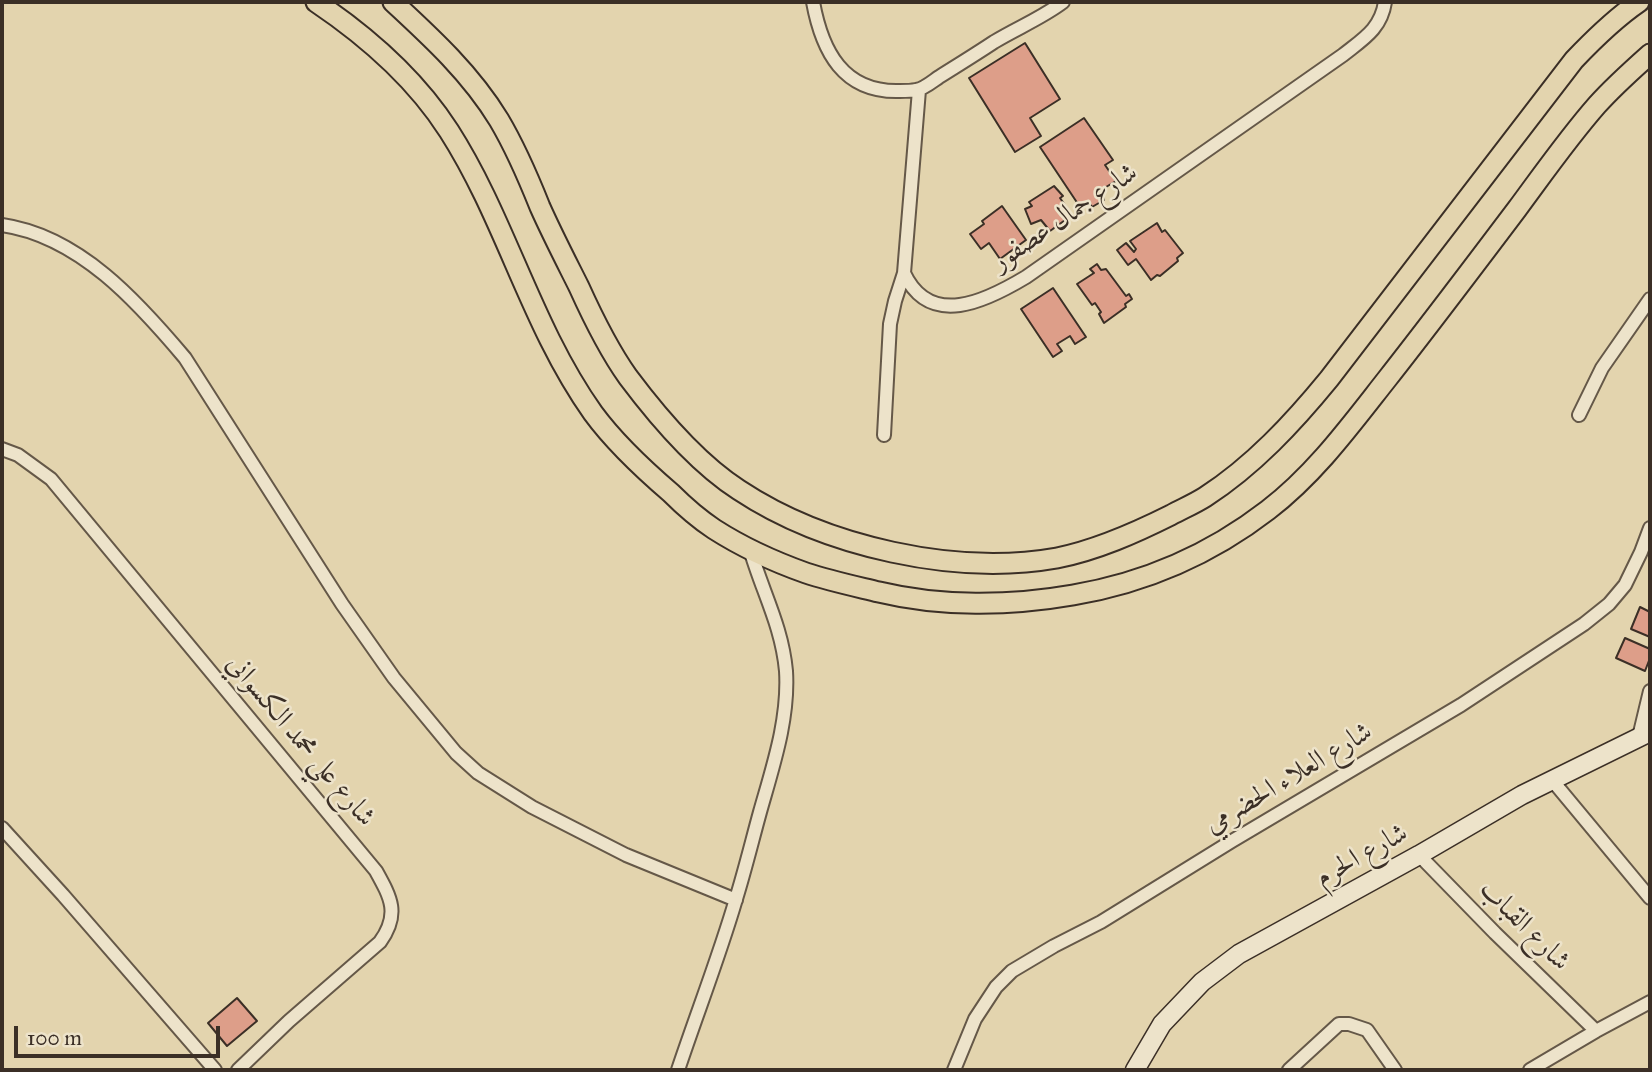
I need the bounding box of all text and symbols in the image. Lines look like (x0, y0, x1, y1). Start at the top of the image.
street label: شارع جمال عصفور (985, 157, 1145, 279)
street label: شارع علي محمد الكسواني (218, 648, 382, 834)
street label: شارع العلاء الحضرمي (1199, 716, 1379, 842)
street label: شارع الحرم (1310, 817, 1414, 895)
street label: شارع القباب (1471, 873, 1577, 979)
scale bar (18, 1012, 224, 1056)
text: 100 m (27, 1025, 82, 1051)

